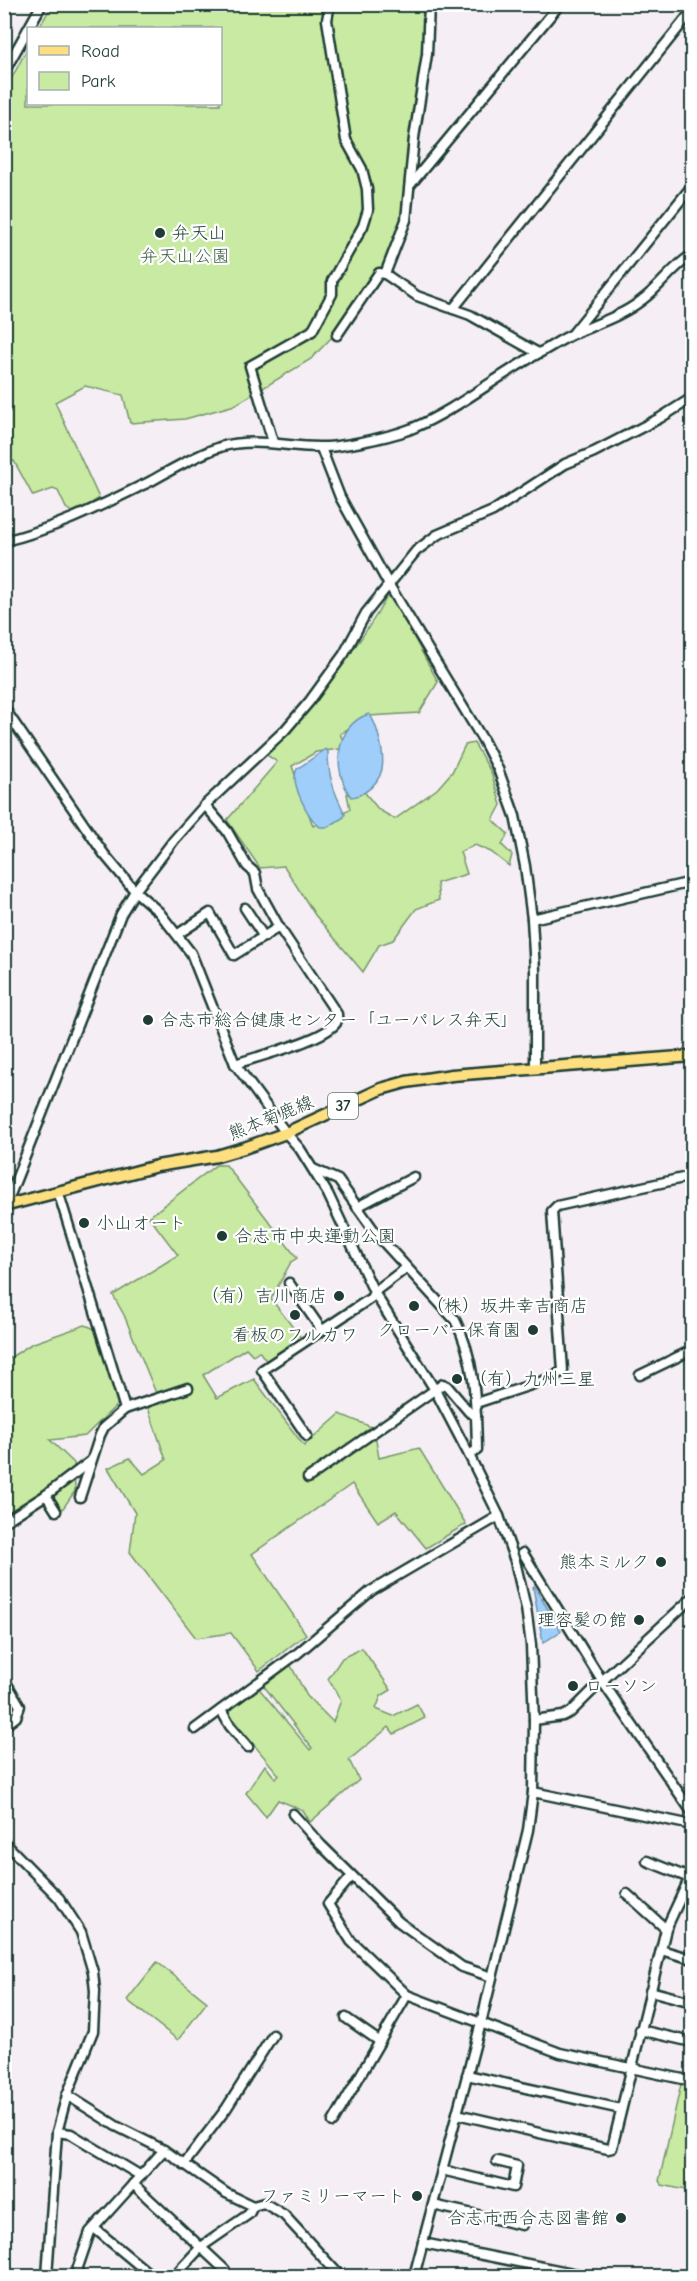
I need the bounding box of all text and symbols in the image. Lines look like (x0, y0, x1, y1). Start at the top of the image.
legend (27, 27, 222, 105)
text: Road (81, 41, 120, 62)
text: Park (81, 71, 116, 92)
place label: 弁天山 (172, 223, 226, 244)
marker: 弁天山 (153, 226, 167, 240)
park label: 弁天山公園 (140, 246, 230, 267)
place label: 合志市総合健康センター「ユーパレス弁天」 (160, 1010, 519, 1031)
marker: 合志市総合健康センター「ユーパレス弁天」 (141, 1013, 155, 1027)
street label: 熊本菊鹿線 (225, 1091, 317, 1145)
road number: 37 (328, 1093, 358, 1119)
place label: 小山オート (96, 1213, 186, 1234)
marker: 小山オート (77, 1216, 91, 1230)
place label: 合志市中央運動公園 (234, 1226, 396, 1247)
marker: 合志市中央運動公園 (215, 1229, 229, 1243)
place label: （有）吉川商店 (201, 1286, 327, 1307)
marker: （有）吉川商店 (332, 1289, 346, 1303)
place label: （株）坂井幸吉商店 (426, 1296, 588, 1317)
marker: （株）坂井幸吉商店 (407, 1299, 421, 1313)
marker: 看板のフルカワ (288, 1308, 302, 1322)
place label: クローバー保育園 (377, 1320, 521, 1341)
marker: クローバー保育園 (526, 1323, 540, 1337)
place label: 看板のフルカワ (232, 1325, 358, 1346)
place label: （有）九州三星 (469, 1369, 595, 1390)
marker: （有）九州三星 (450, 1372, 464, 1386)
place label: 熊本ミルク (559, 1552, 649, 1573)
marker: 熊本ミルク (654, 1555, 668, 1569)
place label: 理容髪の館 (537, 1610, 627, 1631)
marker: 理容髪の館 (632, 1613, 646, 1627)
place label: ローソン (585, 1676, 657, 1697)
marker: ローソン (566, 1679, 580, 1693)
place label: ファミリーマート (261, 2186, 405, 2207)
marker: ファミリーマート (410, 2189, 424, 2203)
place label: 合志市西合志図書館 (447, 2208, 609, 2229)
marker: 合志市西合志図書館 (614, 2211, 628, 2225)

